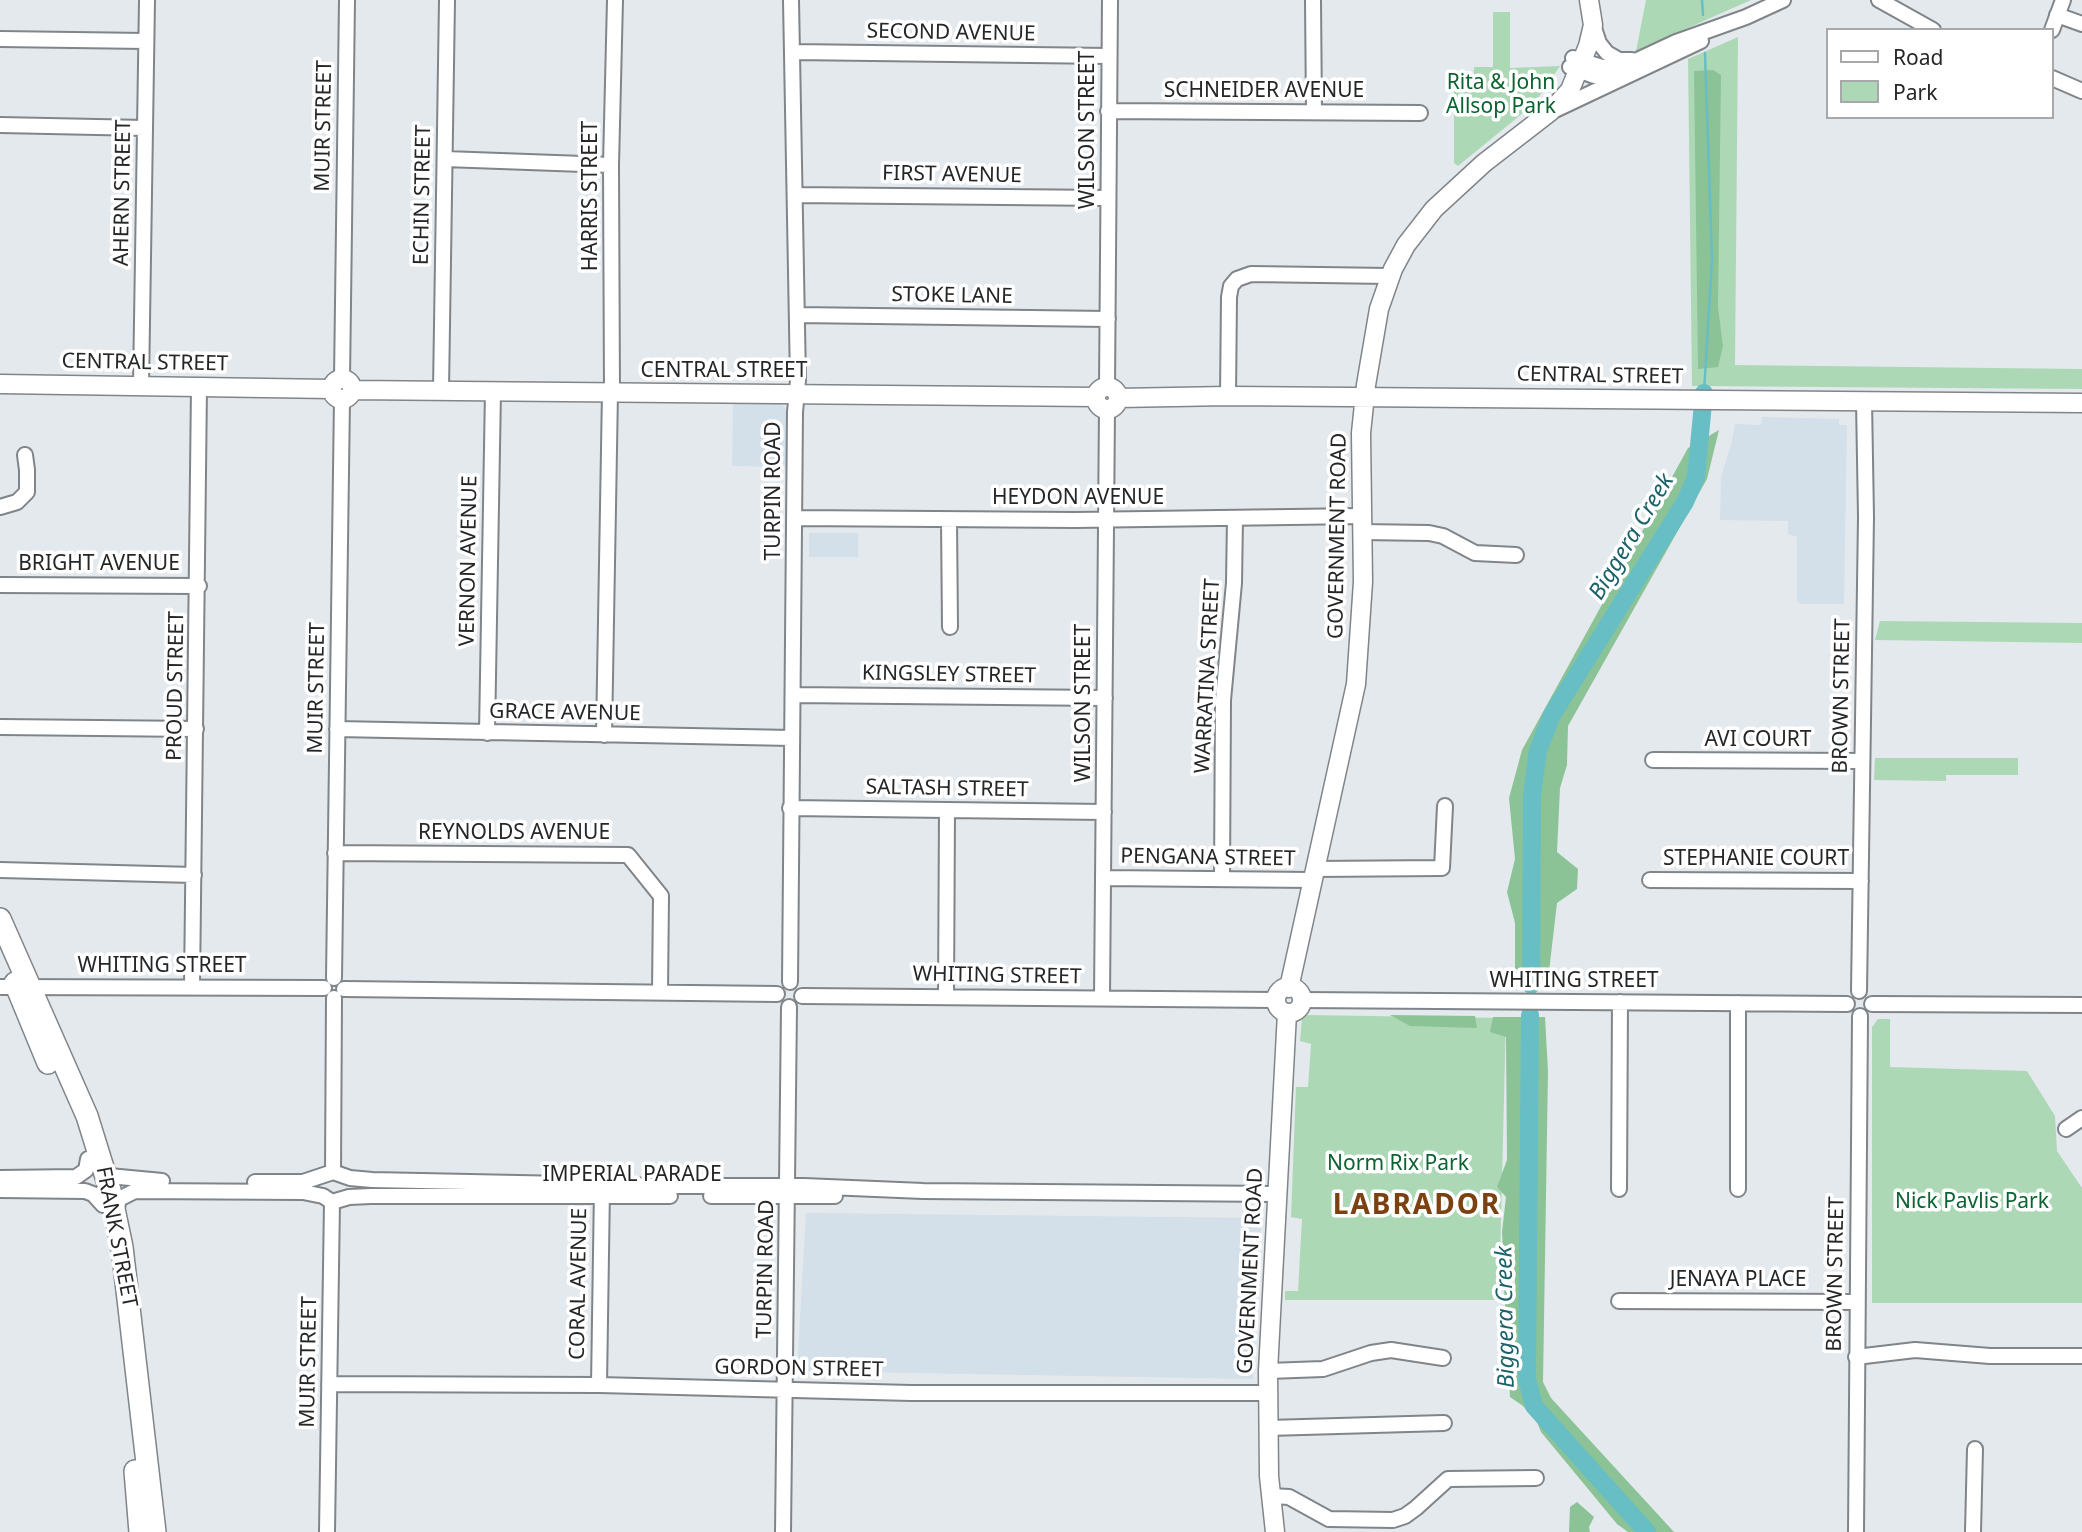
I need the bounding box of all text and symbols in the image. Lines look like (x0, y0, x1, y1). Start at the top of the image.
street label: SECOND AVENUE (866, 19, 1036, 47)
legend (1826, 28, 2054, 119)
text: Road (1893, 43, 1943, 71)
street label: WILSON STREET (1075, 51, 1101, 209)
street label: MUIR STREET (310, 60, 338, 192)
park label: Rita & John Allsop Park (1446, 70, 1556, 120)
street label: SCHNEIDER AVENUE (1164, 78, 1364, 104)
text: Park (1893, 78, 1937, 106)
street label: AHERN STREET (109, 120, 137, 266)
street label: HARRIS STREET (578, 121, 604, 271)
street label: ECHIN STREET (409, 125, 437, 265)
street label: FIRST AVENUE (882, 161, 1022, 189)
street label: STOKE LANE (891, 282, 1013, 310)
street label: CENTRAL STREET (61, 349, 229, 377)
street label: CENTRAL STREET (641, 358, 807, 384)
street label: CENTRAL STREET (1516, 362, 1684, 390)
street label: TURPIN ROAD (761, 421, 787, 561)
street label: GOVERNMENT ROAD (1324, 433, 1352, 639)
water label: Biggera Creek (1584, 469, 1680, 605)
street label: VERNON AVENUE (455, 475, 483, 647)
street label: HEYDON AVENUE (992, 485, 1164, 511)
street label: BRIGHT AVENUE (18, 551, 180, 577)
street label: WARRATINA STREET (1190, 578, 1226, 774)
street label: PROUD STREET (162, 611, 190, 761)
street label: BROWN STREET (1828, 618, 1856, 774)
street label: MUIR STREET (303, 622, 331, 754)
street label: WILSON STREET (1071, 624, 1097, 782)
street label: KINGSLEY STREET (862, 661, 1036, 689)
street label: GRACE AVENUE (489, 699, 641, 727)
street label: AVI COURT (1704, 727, 1812, 753)
street label: SALTASH STREET (865, 775, 1029, 803)
street label: REYNOLDS AVENUE (418, 820, 610, 846)
street label: PENGANA STREET (1120, 844, 1296, 872)
street label: STEPHANIE COURT (1663, 846, 1849, 872)
street label: WHITING STREET (77, 953, 247, 979)
street label: WHITING STREET (912, 962, 1082, 990)
street label: WHITING STREET (1489, 968, 1659, 994)
park label: Norm Rix Park (1327, 1151, 1469, 1177)
street label: IMPERIAL PARADE (542, 1162, 722, 1188)
street label: FRANK STREET (90, 1164, 142, 1310)
street label: GOVERNMENT ROAD (1233, 1167, 1269, 1375)
district label: LABRADOR (1334, 1189, 1500, 1223)
park label: Nick Pavlis Park (1895, 1189, 2049, 1215)
street label: BROWN STREET (1822, 1196, 1850, 1352)
street label: TURPIN ROAD (752, 1199, 780, 1339)
street label: CORAL AVENUE (565, 1208, 593, 1360)
water label: Biggera Creek (1491, 1246, 1521, 1388)
street label: JENAYA PLACE (1670, 1267, 1806, 1293)
street label: MUIR STREET (295, 1296, 323, 1428)
street label: GORDON STREET (714, 1355, 884, 1383)

